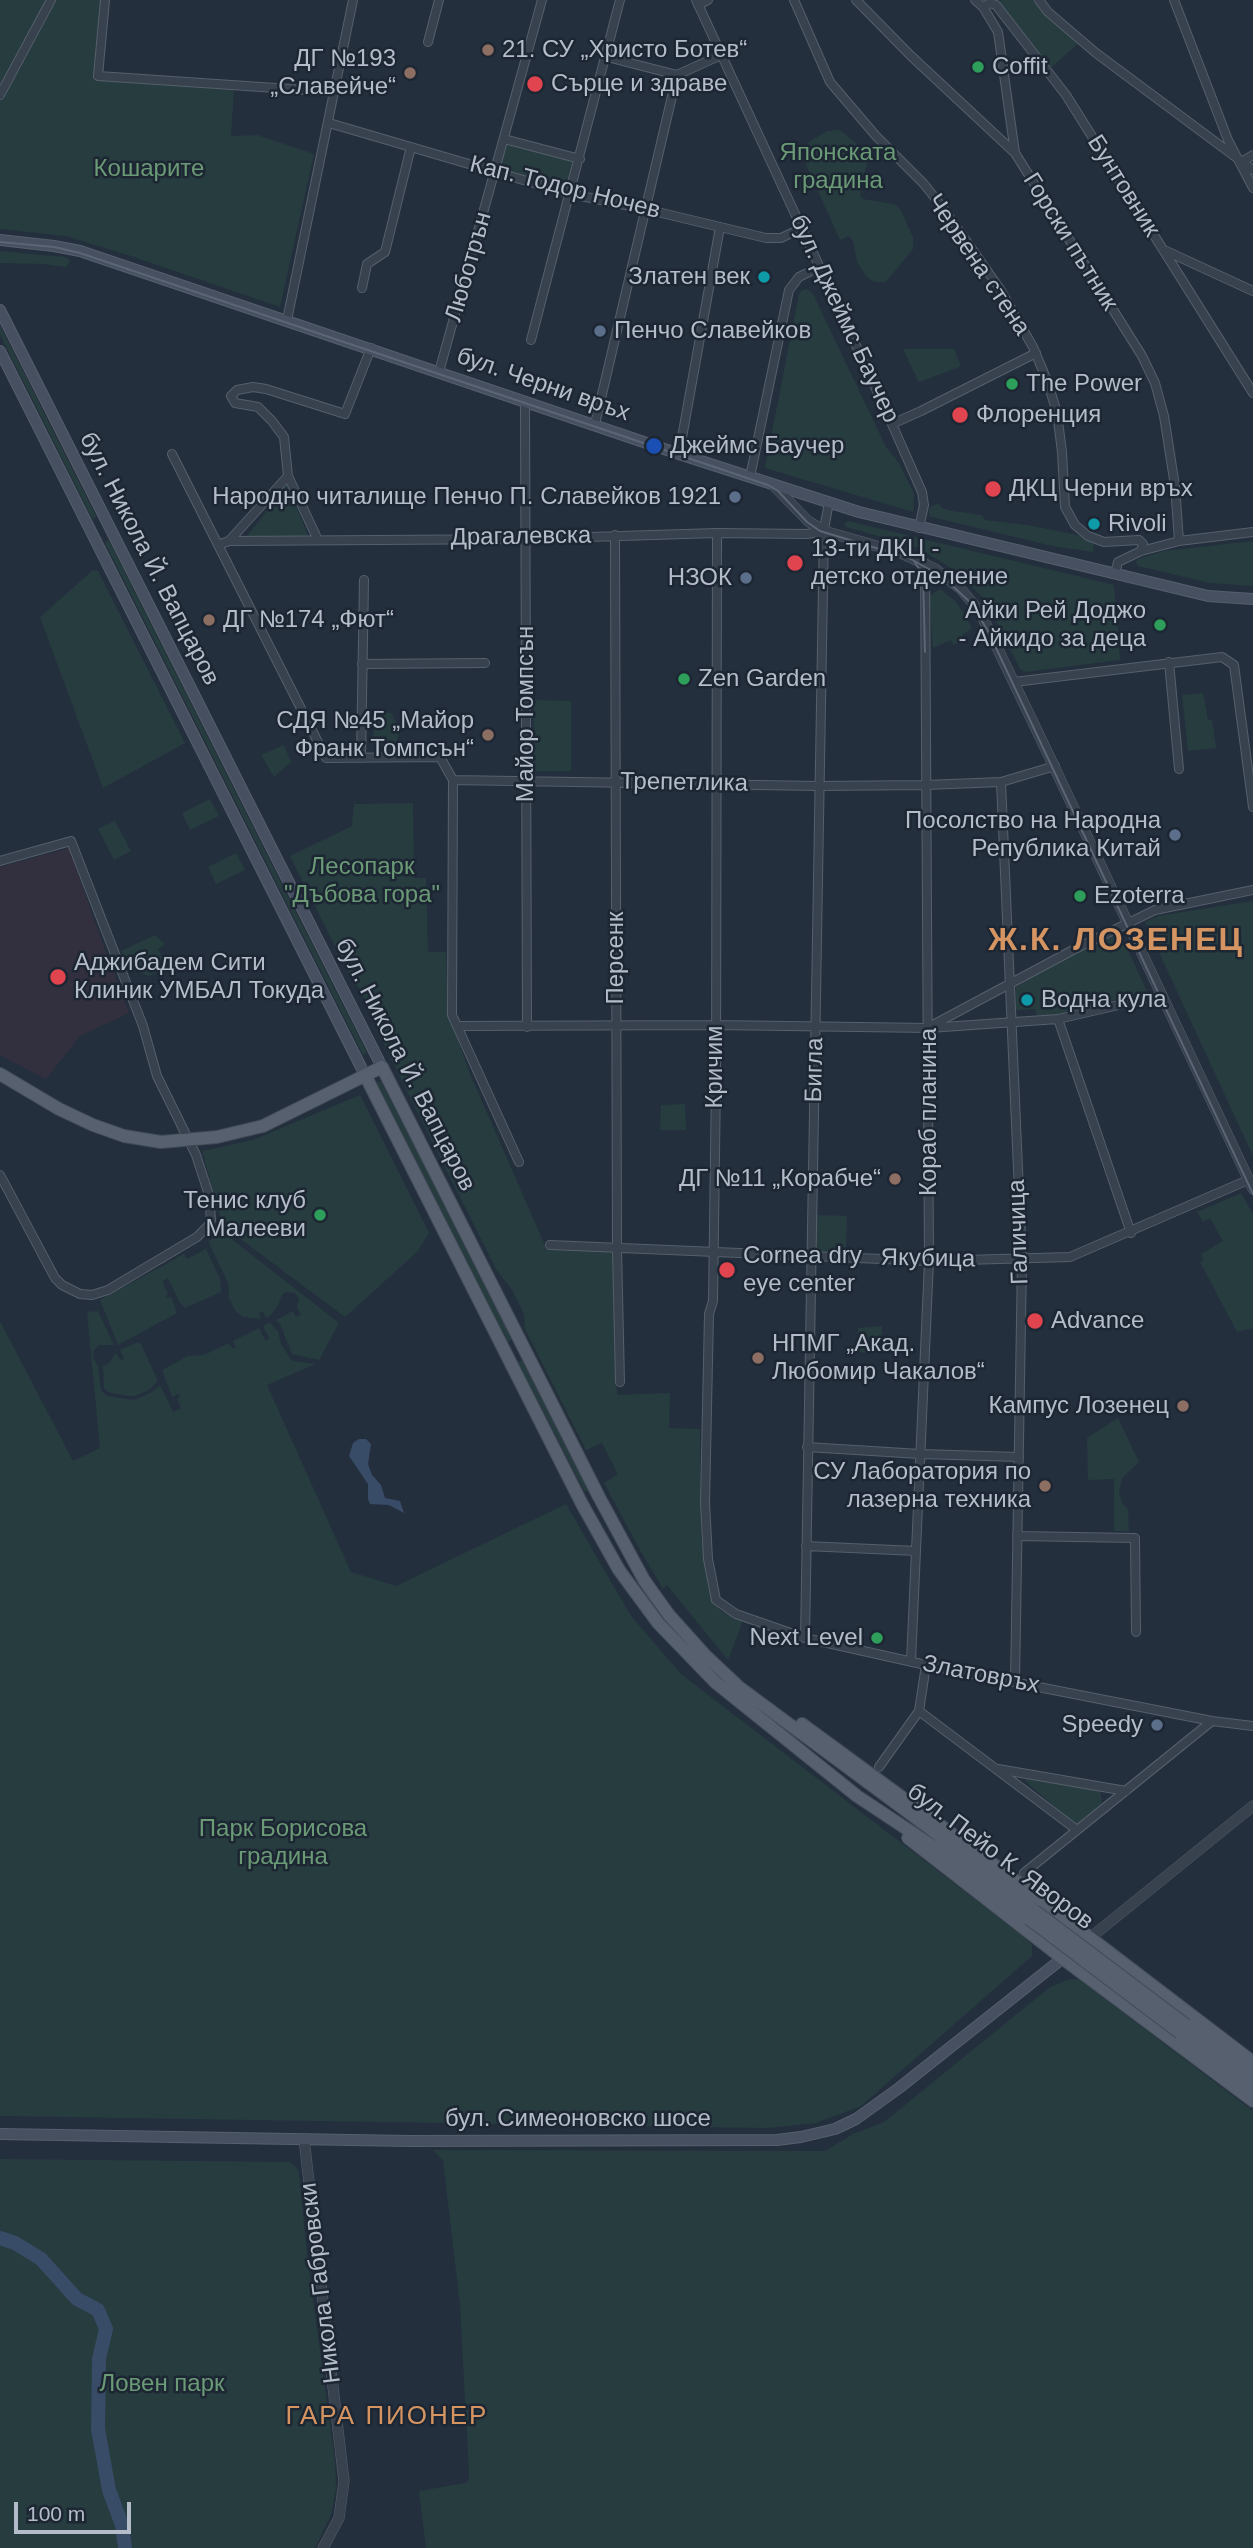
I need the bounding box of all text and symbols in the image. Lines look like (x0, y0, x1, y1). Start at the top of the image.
place label: 21. СУ „Христо Ботев“ (502, 36, 747, 64)
marker: 21. СУ „Христо Ботев“ (480, 42, 496, 58)
place label: ДГ №193 „Славейче“ (270, 45, 396, 101)
place label: Coffit (992, 53, 1048, 81)
marker: Coffit (970, 59, 986, 75)
marker: ДГ №193 „Славейче“ (402, 65, 418, 81)
place label: Сърце и здраве (551, 70, 727, 98)
marker: Сърце и здраве (525, 74, 545, 94)
street label: Бунтовник (1080, 130, 1166, 242)
park label: Японската градина (780, 139, 896, 195)
street label: Кап. Тодор Ночев (467, 150, 663, 226)
park label: Кошарите (94, 155, 204, 183)
street label: Горски пътник (1016, 168, 1124, 316)
street label: Червена стена (920, 189, 1036, 341)
street label: Люботрън (440, 209, 498, 325)
street label: бул. Джеймс Баучер (783, 210, 905, 428)
place label: Златен век (628, 263, 750, 291)
marker: Златен век (756, 269, 772, 285)
place label: Пенчо Славейков (614, 317, 811, 345)
marker: Пенчо Славейков (592, 323, 608, 339)
street label: бул. Черни връх (453, 342, 633, 428)
place label: The Power (1026, 370, 1142, 398)
marker: The Power (1004, 376, 1020, 392)
place label: Флоренция (976, 401, 1101, 429)
marker: Флоренция (950, 405, 970, 425)
street label: бул. Никола Й. Вапцаров (73, 428, 225, 690)
place label: Джеймс Баучер (670, 432, 844, 460)
marker: Джеймс Баучер (644, 436, 664, 456)
place label: ДКЦ Черни връх (1009, 475, 1193, 503)
marker: ДКЦ Черни връх (983, 479, 1003, 499)
place label: Народно читалище Пенчо П. Славейков 1921 (212, 483, 721, 511)
marker: Народно читалище Пенчо П. Славейков 1921 (727, 489, 743, 505)
place label: Rivoli (1108, 510, 1167, 538)
marker: Rivoli (1086, 516, 1102, 532)
street label: Драгалевска (450, 521, 592, 553)
place label: 13-ти ДКЦ - детско отделение (811, 535, 1008, 591)
marker: 13-ти ДКЦ - детско отделение (785, 553, 805, 573)
place label: НЗОК (668, 564, 732, 592)
marker: НЗОК (738, 570, 754, 586)
place label: Айки Рей Доджо - Айкидо за деца (959, 597, 1146, 653)
place label: ДГ №174 „Фют“ (223, 606, 394, 634)
marker: ДГ №174 „Фют“ (201, 612, 217, 628)
marker: Айки Рей Доджо - Айкидо за деца (1152, 617, 1168, 633)
street label: Майор Томпсън (512, 626, 540, 802)
place label: Zen Garden (698, 665, 826, 693)
marker: Zen Garden (676, 671, 692, 687)
place label: СДЯ №45 „Майор Франк Томпсън“ (276, 707, 474, 763)
marker: СДЯ №45 „Майор Франк Томпсън“ (480, 727, 496, 743)
street label: Трепетлика (620, 767, 748, 799)
place label: Посолство на Народна Република Китай (905, 807, 1161, 863)
marker: Посолство на Народна Република Китай (1167, 827, 1183, 843)
park label: Лесопарк "Дъбова гора" (284, 853, 440, 909)
place label: Ezoterra (1094, 882, 1185, 910)
marker: Ezoterra (1072, 888, 1088, 904)
street label: Персенк (602, 911, 630, 1005)
district label: Ж.К. ЛОЗЕНЕЦ (990, 922, 1242, 960)
street label: бул. Никола Й. Вапцаров (329, 934, 481, 1196)
place label: Аджибадем Сити Клиник УМБАЛ Токуда (74, 949, 324, 1005)
marker: Аджибадем Сити Клиник УМБАЛ Токуда (48, 967, 68, 987)
place label: Водна кула (1041, 986, 1167, 1014)
marker: Водна кула (1019, 992, 1035, 1008)
street label: Кричим (701, 1025, 729, 1109)
street label: Кораб планина (915, 1028, 943, 1196)
street label: Бигла (800, 1037, 830, 1103)
place label: ДГ №11 „Корабче“ (679, 1165, 881, 1193)
marker: ДГ №11 „Корабче“ (887, 1171, 903, 1187)
street label: Галичица (1003, 1179, 1035, 1285)
place label: Тенис клуб Малееви (183, 1187, 306, 1243)
marker: Тенис клуб Малееви (312, 1207, 328, 1223)
place label: Cornea dry eye center (743, 1242, 862, 1298)
street label: Якубица (880, 1244, 976, 1274)
marker: Cornea dry eye center (717, 1260, 737, 1280)
place label: Advance (1051, 1307, 1144, 1335)
marker: Advance (1025, 1311, 1045, 1331)
place label: НПМГ „Акад. Любомир Чакалов“ (772, 1330, 985, 1386)
marker: НПМГ „Акад. Любомир Чакалов“ (750, 1350, 766, 1366)
place label: Кампус Лозенец (989, 1392, 1169, 1420)
marker: Кампус Лозенец (1175, 1398, 1191, 1414)
place label: СУ Лаборатория по лазерна техника (813, 1458, 1031, 1514)
marker: СУ Лаборатория по лазерна техника (1037, 1478, 1053, 1494)
place label: Next Level (750, 1624, 863, 1652)
marker: Next Level (869, 1630, 885, 1646)
street label: Златовръх (920, 1650, 1042, 1700)
place label: Speedy (1062, 1711, 1143, 1739)
marker: Speedy (1149, 1717, 1165, 1733)
street label: бул. Пейо К. Яворов (901, 1778, 1099, 1936)
park label: Парк Борисова градина (199, 1815, 367, 1871)
street label: бул. Симеоновско шосе (445, 2105, 711, 2133)
street label: Никола Габровски (294, 2181, 348, 2385)
park label: Ловен парк (99, 2370, 225, 2398)
district label: ГАРА ПИОНЕР (287, 2401, 487, 2433)
scale bar (18, 2488, 135, 2532)
text: 100 m (27, 2502, 85, 2525)

